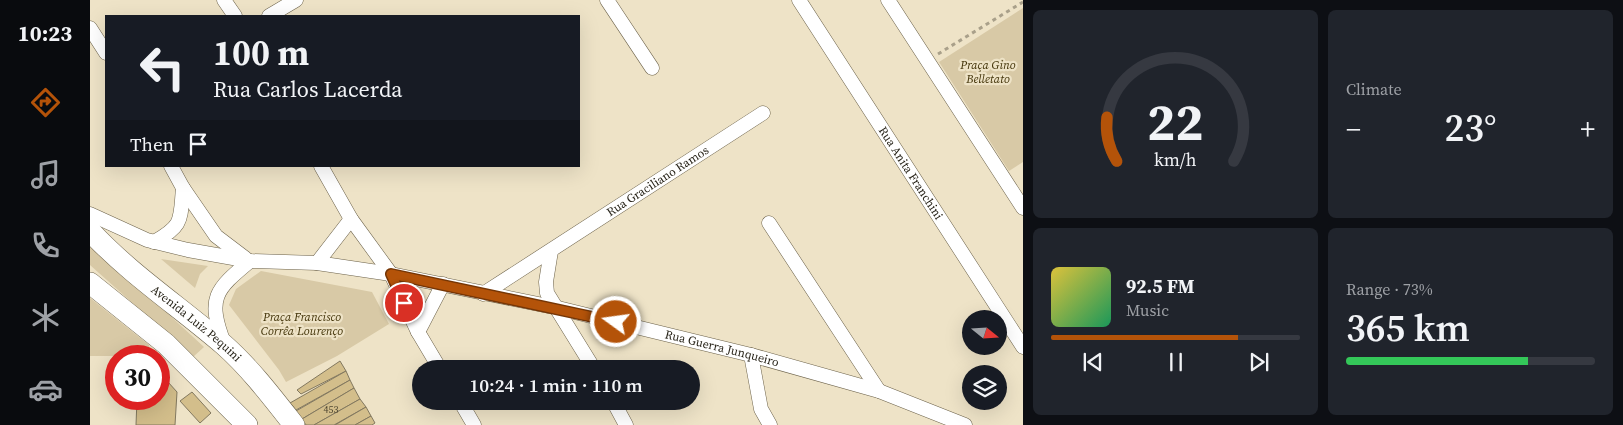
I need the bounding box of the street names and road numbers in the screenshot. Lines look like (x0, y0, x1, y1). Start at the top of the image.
street label: Rua Anita Franchini (875, 124, 947, 223)
street label: Rua Graciliano Ramos (604, 142, 712, 220)
street label: Avenida Luiz Pequini (148, 282, 245, 366)
street label: Rua Guerra Junqueiro (663, 326, 781, 371)

